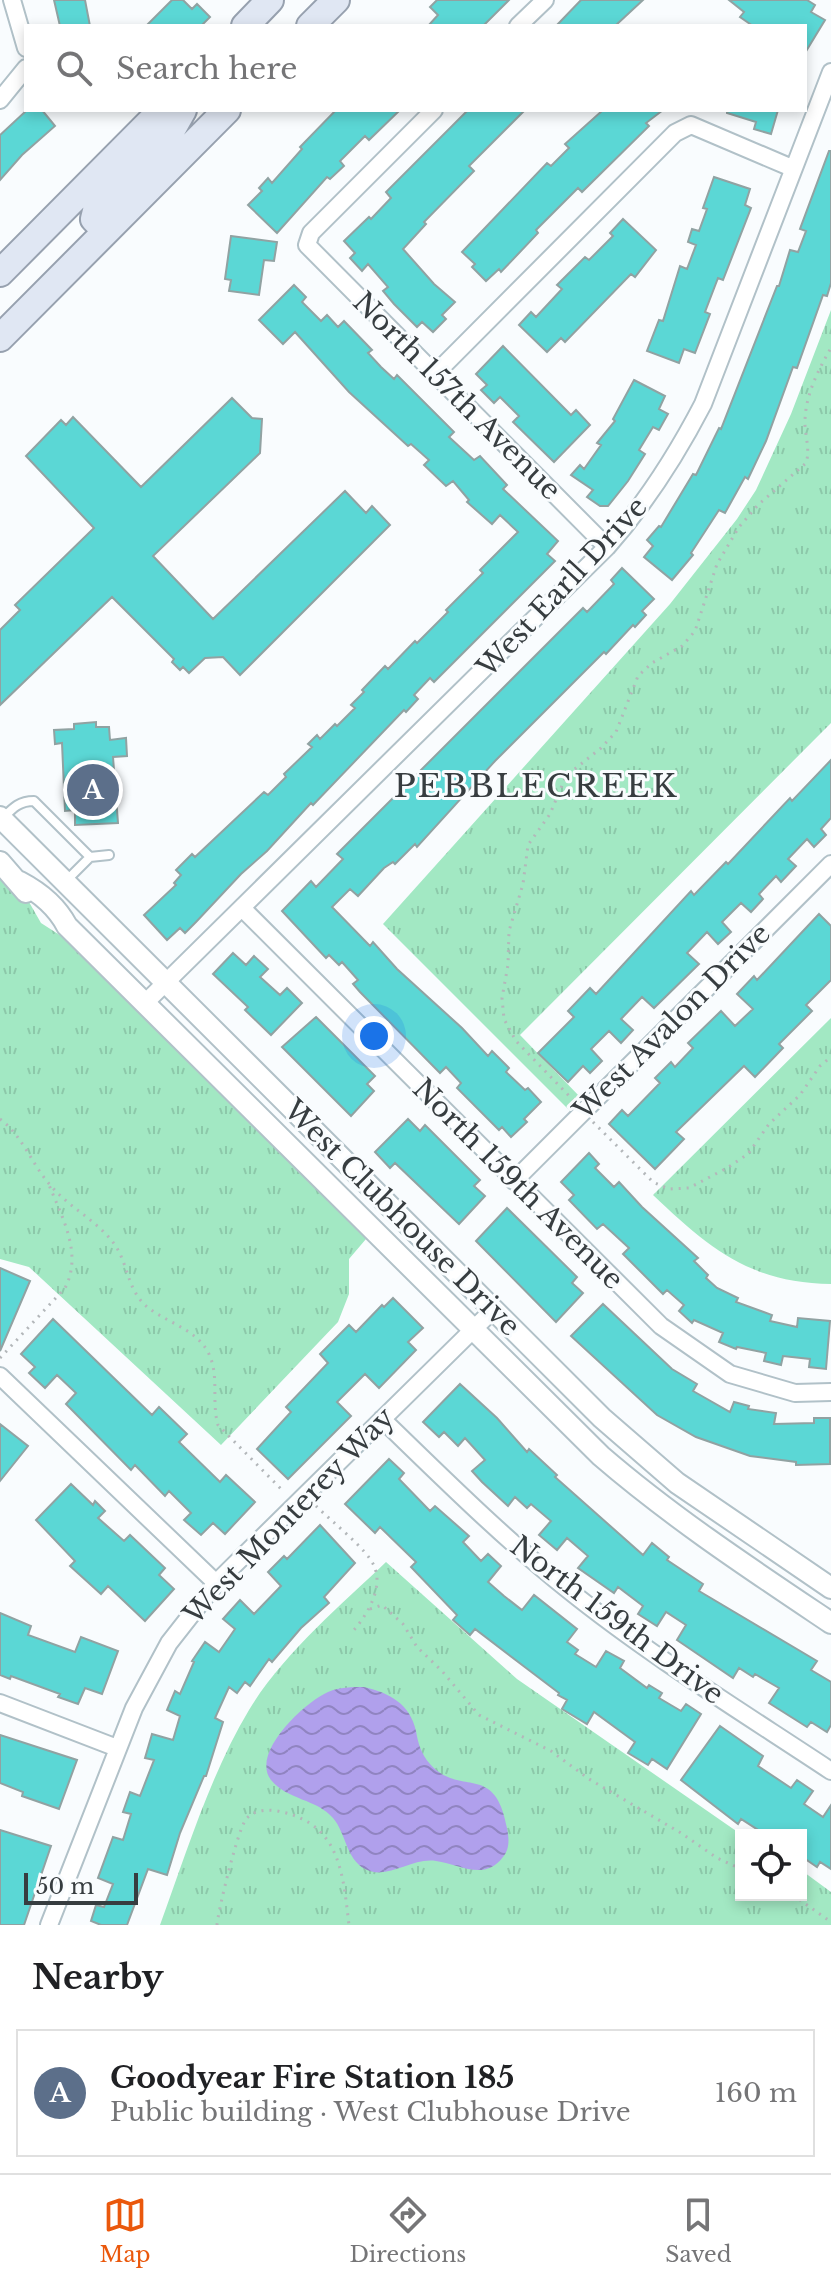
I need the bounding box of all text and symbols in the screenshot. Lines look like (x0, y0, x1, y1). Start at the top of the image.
search box (24, 24, 807, 112)
icon: search (52, 46, 96, 90)
text: Search here (116, 50, 297, 87)
street label: North 157th Avenue (346, 285, 568, 507)
street label: West Earll Drive (469, 490, 654, 685)
pin: A (67, 760, 119, 820)
district label: PEBBLECREEK (394, 766, 678, 806)
street label: West Avalon Drive (566, 916, 778, 1128)
your location (354, 1016, 394, 1056)
street label: North 159th Avenue (405, 1071, 631, 1297)
street label: West Clubhouse Drive (276, 1092, 527, 1343)
street label: West Monterey Way (176, 1400, 402, 1633)
street label: North 159th Drive (503, 1528, 731, 1712)
map controls (735, 1829, 807, 1901)
button: locate (735, 1829, 807, 1901)
scale bar (24, 1869, 138, 1905)
text: 50 m (36, 1873, 94, 1900)
text: Nearby (32, 1956, 164, 1998)
text: Goodyear Fire Station 185 (110, 2059, 514, 2096)
text: A (49, 2077, 71, 2109)
text: 160 m (715, 2077, 797, 2109)
text: Public building · West Clubhouse Drive (110, 2096, 631, 2128)
tab: Map (99, 2193, 151, 2268)
tab: Directions (349, 2193, 466, 2268)
tab: Saved (665, 2193, 732, 2268)

